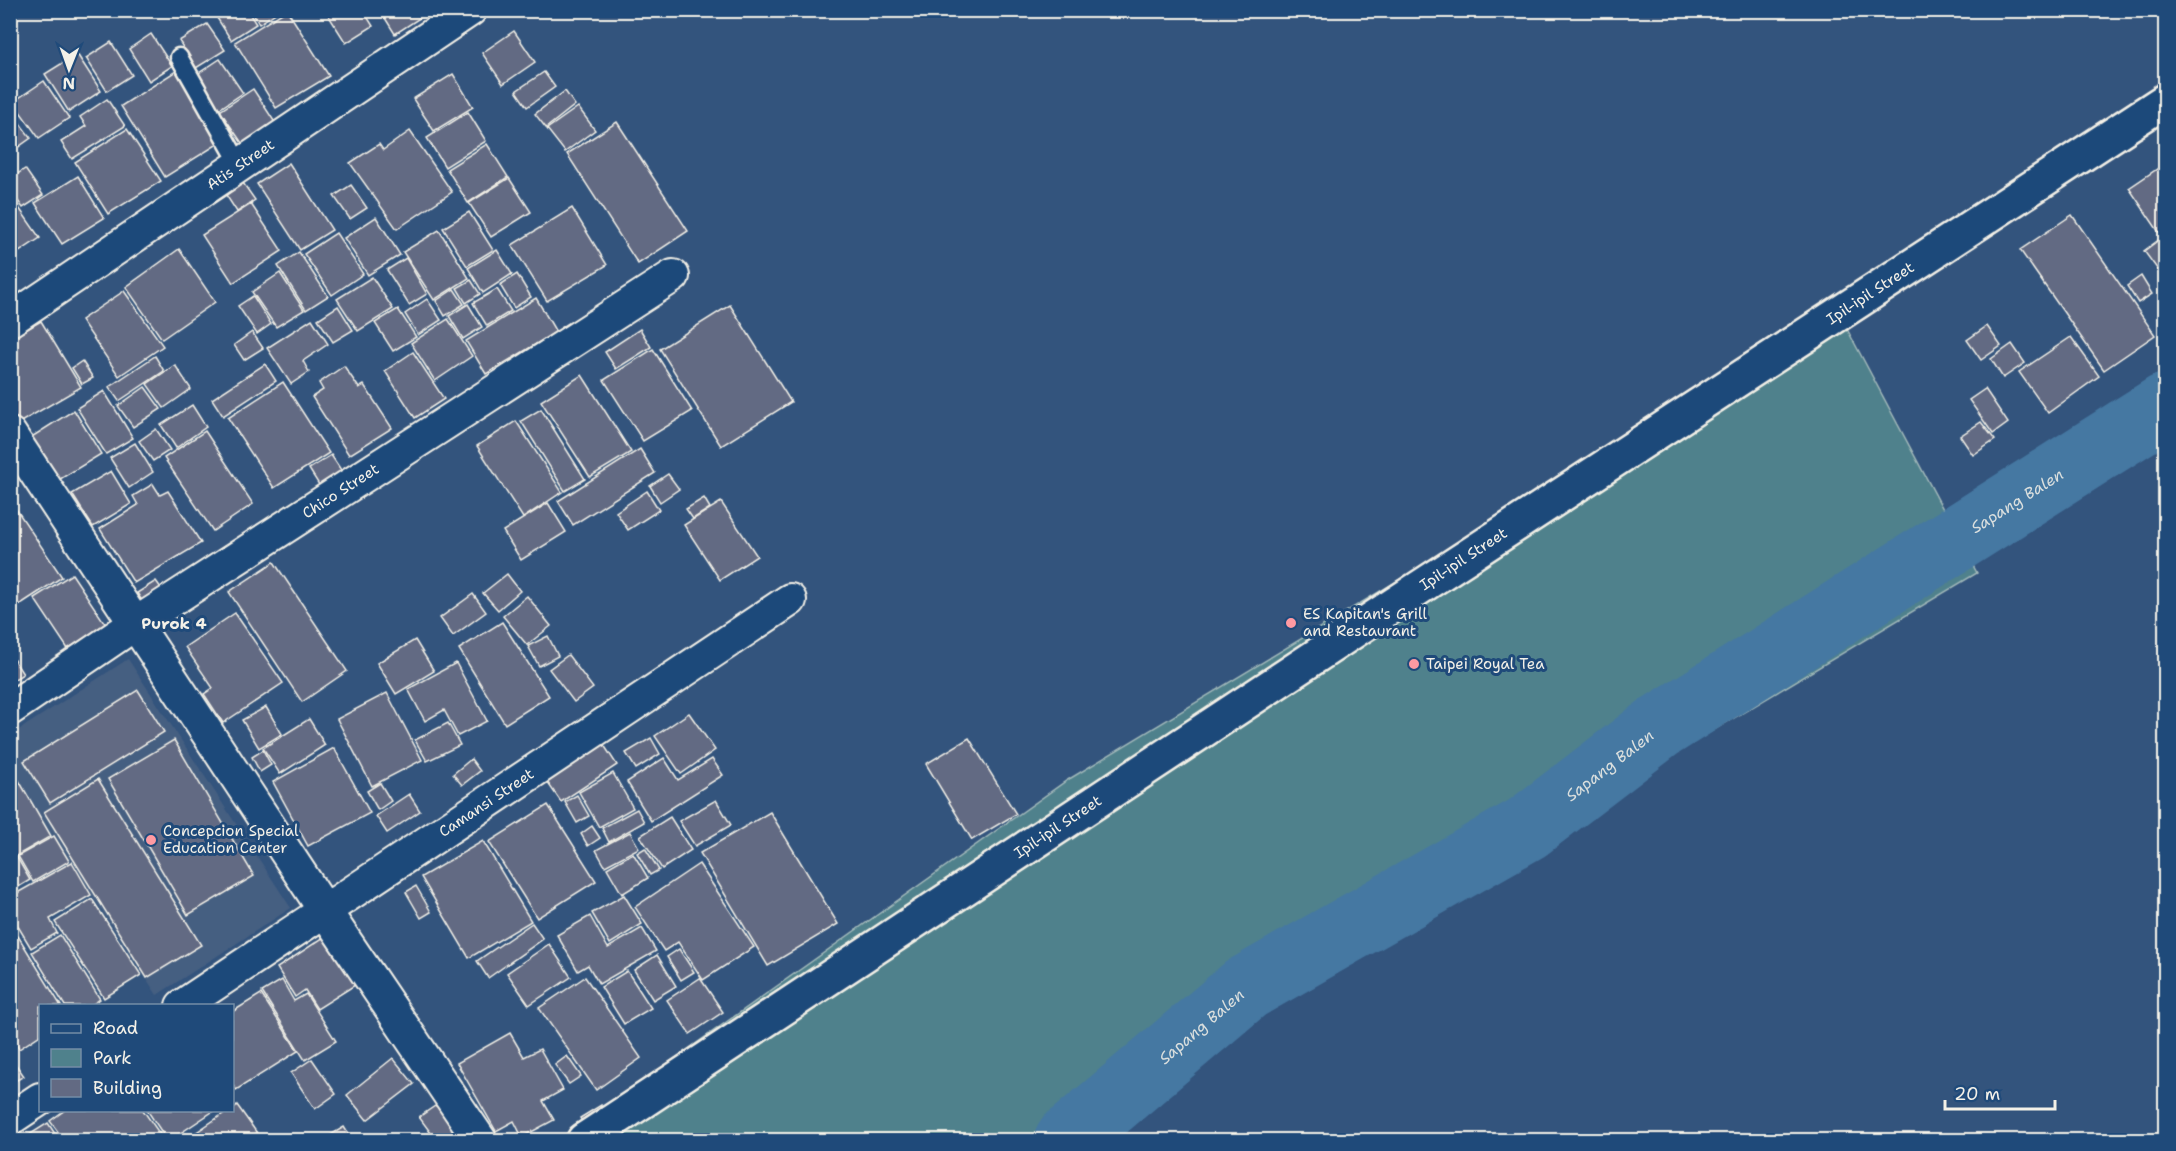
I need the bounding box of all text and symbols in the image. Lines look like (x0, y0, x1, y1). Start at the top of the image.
north arrow (39, 39, 99, 99)
text: N (62, 73, 75, 94)
street label: Atis Street (203, 135, 278, 195)
street label: Ipil-ipil Street (1823, 257, 1918, 329)
street label: Chico Street (298, 459, 383, 523)
water label: Sapang Balen (1967, 463, 2067, 538)
street label: Ipil-ipil Street (1416, 523, 1511, 595)
place label: ES Kapitan's Grill and Restaurant (1303, 604, 1427, 641)
district label: Purok 4 (141, 613, 207, 634)
marker: ES Kapitan's Grill and Restaurant (1284, 616, 1298, 630)
place label: Taipei Royal Tea (1426, 654, 1545, 674)
marker: Taipei Royal Tea (1407, 657, 1421, 671)
water label: Sapang Balen (1561, 724, 1658, 805)
street label: Camansi Street (435, 764, 538, 842)
street label: Ipil-ipil Street (1010, 791, 1105, 863)
place label: Concepcion Special Education Center (163, 821, 299, 858)
marker: Concepcion Special Education Center (144, 833, 158, 847)
water label: Sapang Balen (1154, 984, 1248, 1068)
legend (39, 1004, 234, 1112)
text: Road (93, 1016, 138, 1040)
text: Park (93, 1046, 132, 1070)
scale bar (1945, 1073, 2054, 1111)
text: Building (93, 1076, 162, 1100)
text: 20 m (1954, 1082, 2000, 1106)

